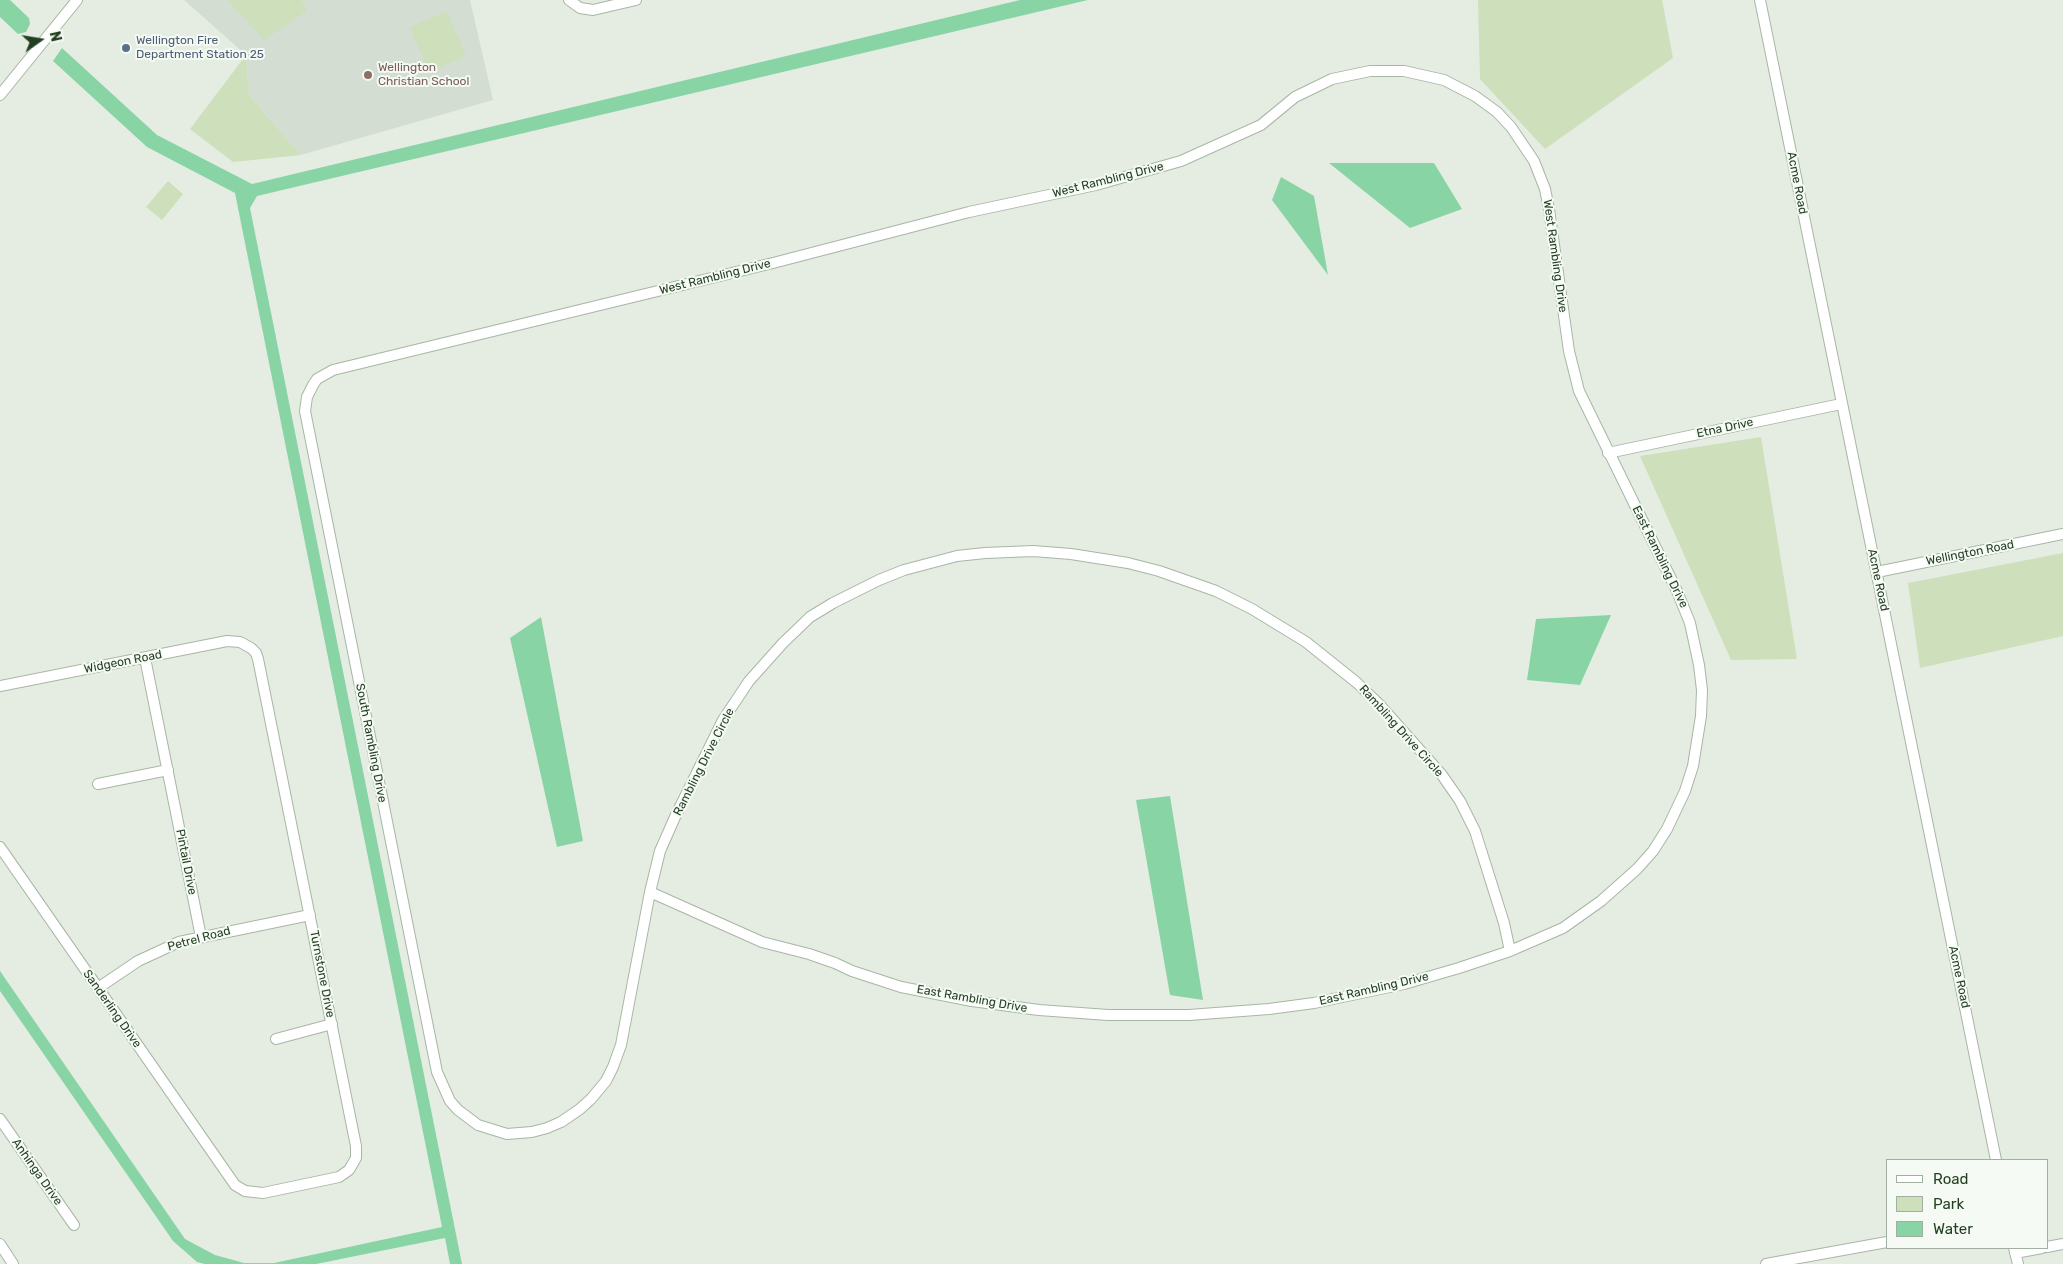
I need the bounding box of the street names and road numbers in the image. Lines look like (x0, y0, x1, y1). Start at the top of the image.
street label: Acme Road (1784, 151, 1810, 215)
street label: West Rambling Drive (1051, 159, 1165, 201)
street label: West Rambling Drive (1540, 198, 1570, 314)
street label: West Rambling Drive (658, 256, 772, 298)
street label: Etna Drive (1695, 415, 1755, 441)
street label: East Rambling Drive (1629, 504, 1691, 610)
street label: Wellington Road (1925, 537, 2015, 569)
street label: Acme Road (1864, 548, 1892, 612)
street label: Widgeon Road (83, 647, 163, 677)
street label: South Rambling Drive (352, 682, 390, 804)
street label: Rambling Drive Circle (1356, 682, 1446, 780)
street label: Rambling Drive Circle (671, 706, 737, 818)
street label: Pintail Drive (173, 828, 199, 896)
street label: Petrel Road (166, 924, 232, 954)
street label: Turnstone Drive (306, 929, 338, 1019)
street label: Acme Road (1945, 945, 1973, 1009)
street label: Sanderling Drive (80, 967, 144, 1051)
street label: East Rambling Drive (1318, 969, 1430, 1009)
street label: East Rambling Drive (916, 982, 1028, 1016)
street label: Anhinga Drive (9, 1136, 65, 1208)

